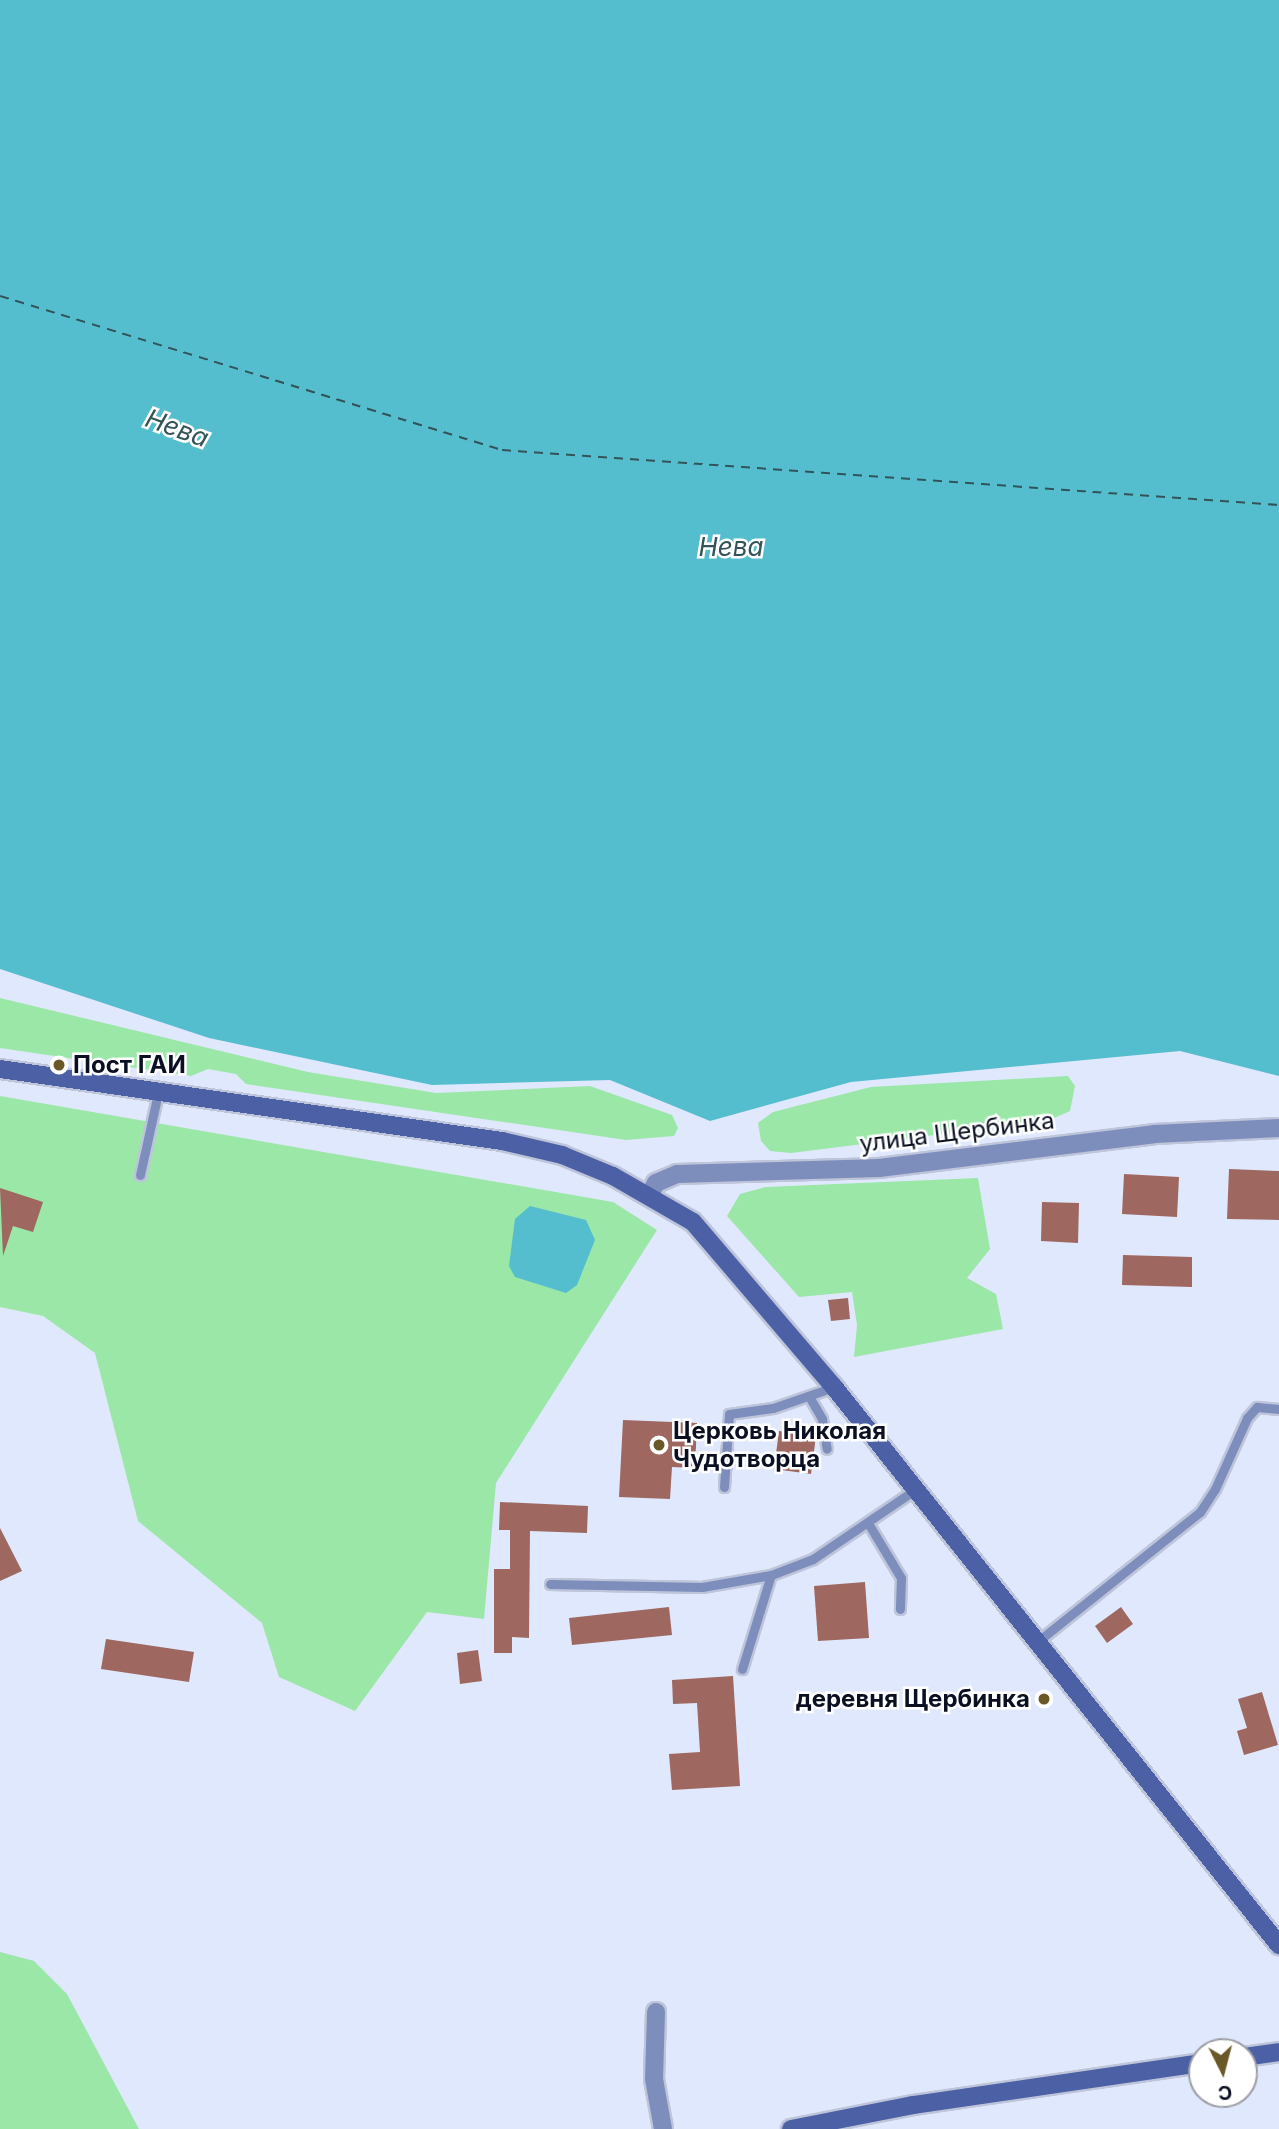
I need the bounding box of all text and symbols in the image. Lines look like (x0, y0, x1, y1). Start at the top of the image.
water label: Нева (141, 402, 213, 454)
water label: Нева (699, 531, 763, 563)
place label: Пост ГАИ (73, 1051, 186, 1079)
marker: Пост ГАИ (51, 1057, 67, 1073)
street label: улица Щербинка (858, 1106, 1056, 1158)
place label: Церковь Николая Чудотворца (673, 1417, 886, 1473)
marker: Церковь Николая Чудотворца (651, 1437, 667, 1453)
place label: деревня Щербинка (796, 1685, 1030, 1713)
marker: деревня Щербинка (1036, 1691, 1052, 1707)
north arrow (1188, 2038, 1258, 2108)
text: С (1217, 2080, 1233, 2105)

